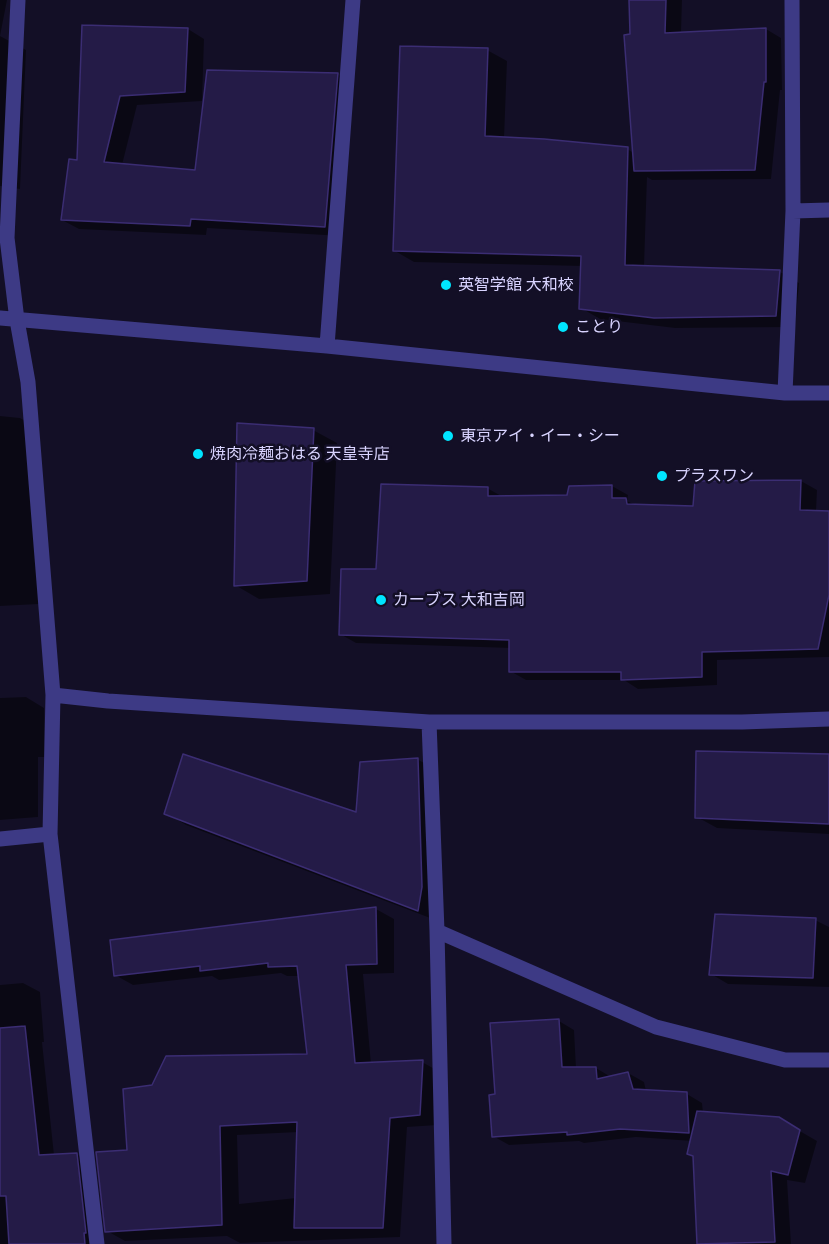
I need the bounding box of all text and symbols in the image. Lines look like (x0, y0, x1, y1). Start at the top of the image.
place label: 英智学館 大和校 (458, 275, 574, 295)
marker: 英智学館 大和校 (439, 278, 453, 292)
place label: ことり (575, 317, 623, 337)
marker: ことり (556, 320, 570, 334)
place label: 東京アイ・イー・シー (460, 426, 620, 446)
marker: 東京アイ・イー・シー (441, 429, 455, 443)
place label: 焼肉冷麺おはる 天皇寺店 (210, 444, 390, 464)
marker: 焼肉冷麺おはる 天皇寺店 (191, 447, 205, 461)
place label: プラスワン (674, 466, 754, 486)
marker: プラスワン (655, 469, 669, 483)
place label: カーブス 大和吉岡 (393, 590, 525, 610)
marker: カーブス 大和吉岡 (374, 593, 388, 607)

